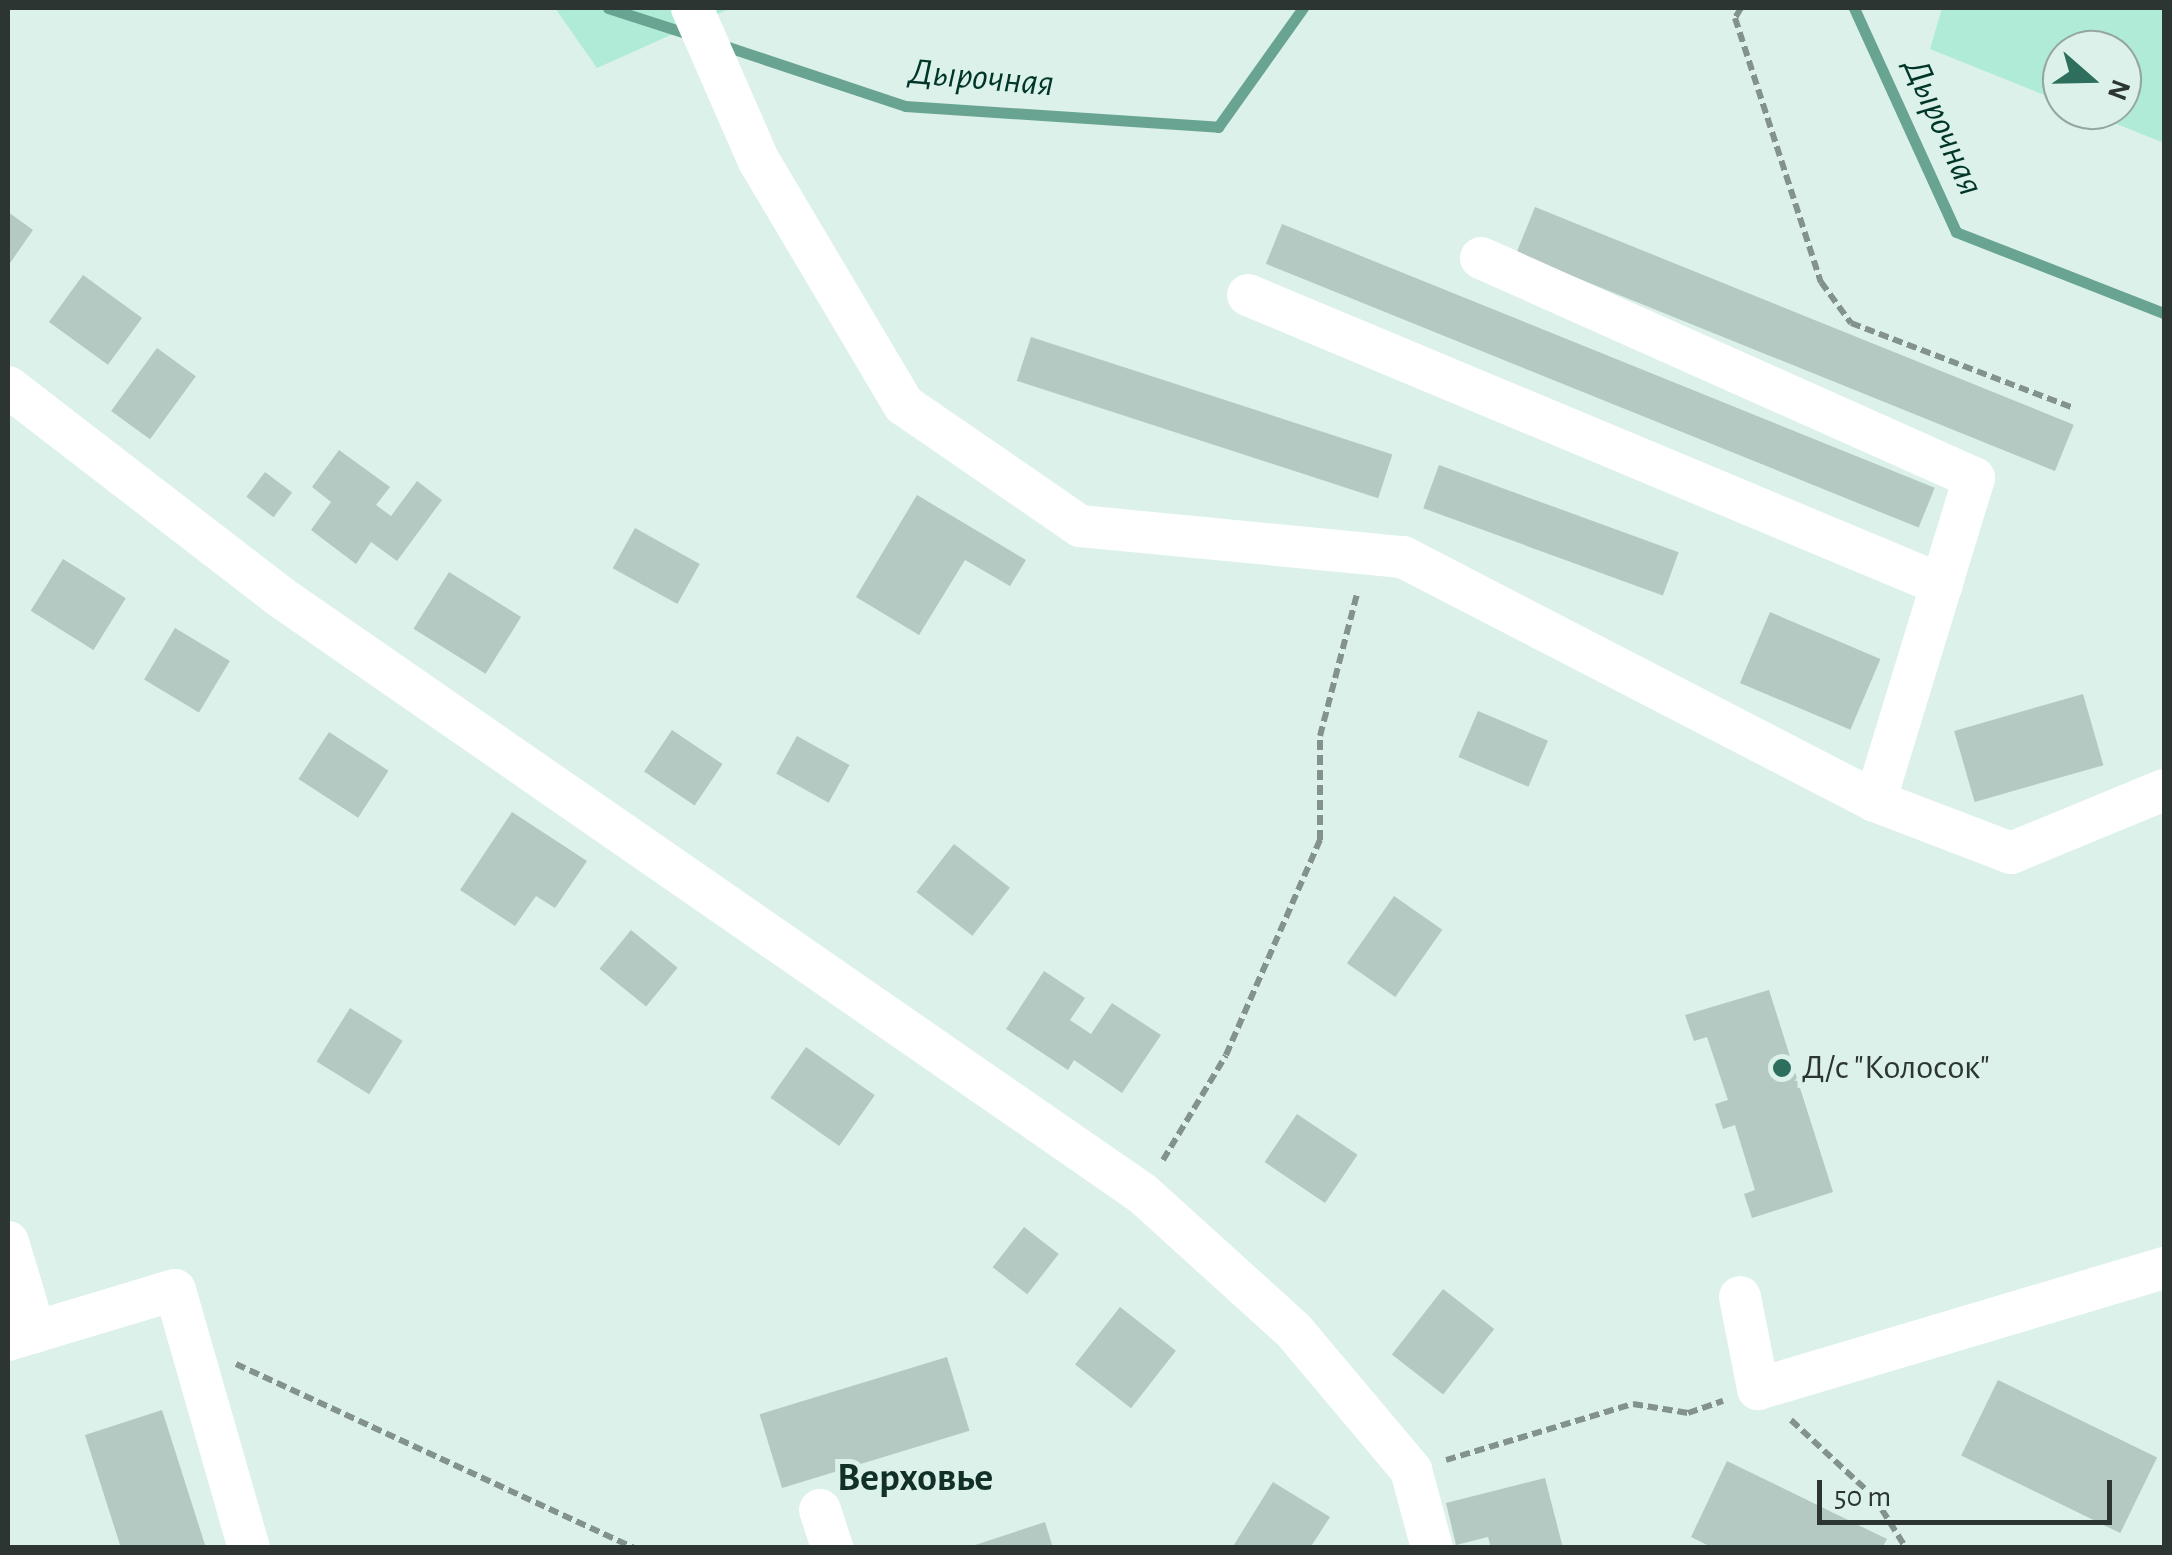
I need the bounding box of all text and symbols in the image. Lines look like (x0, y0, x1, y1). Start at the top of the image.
north arrow (2042, 30, 2142, 130)
water label: Дырочная (906, 50, 1056, 108)
water label: Дырочная (1892, 51, 1992, 203)
text: N (2102, 76, 2135, 104)
place label: Д/c "Колосок" (1802, 1047, 1990, 1089)
marker: Д/c "Колосок" (1771, 1057, 1793, 1079)
district label: Верховье (837, 1454, 993, 1502)
scale bar (1822, 1460, 2117, 1522)
text: 50 m (1834, 1482, 1891, 1512)

